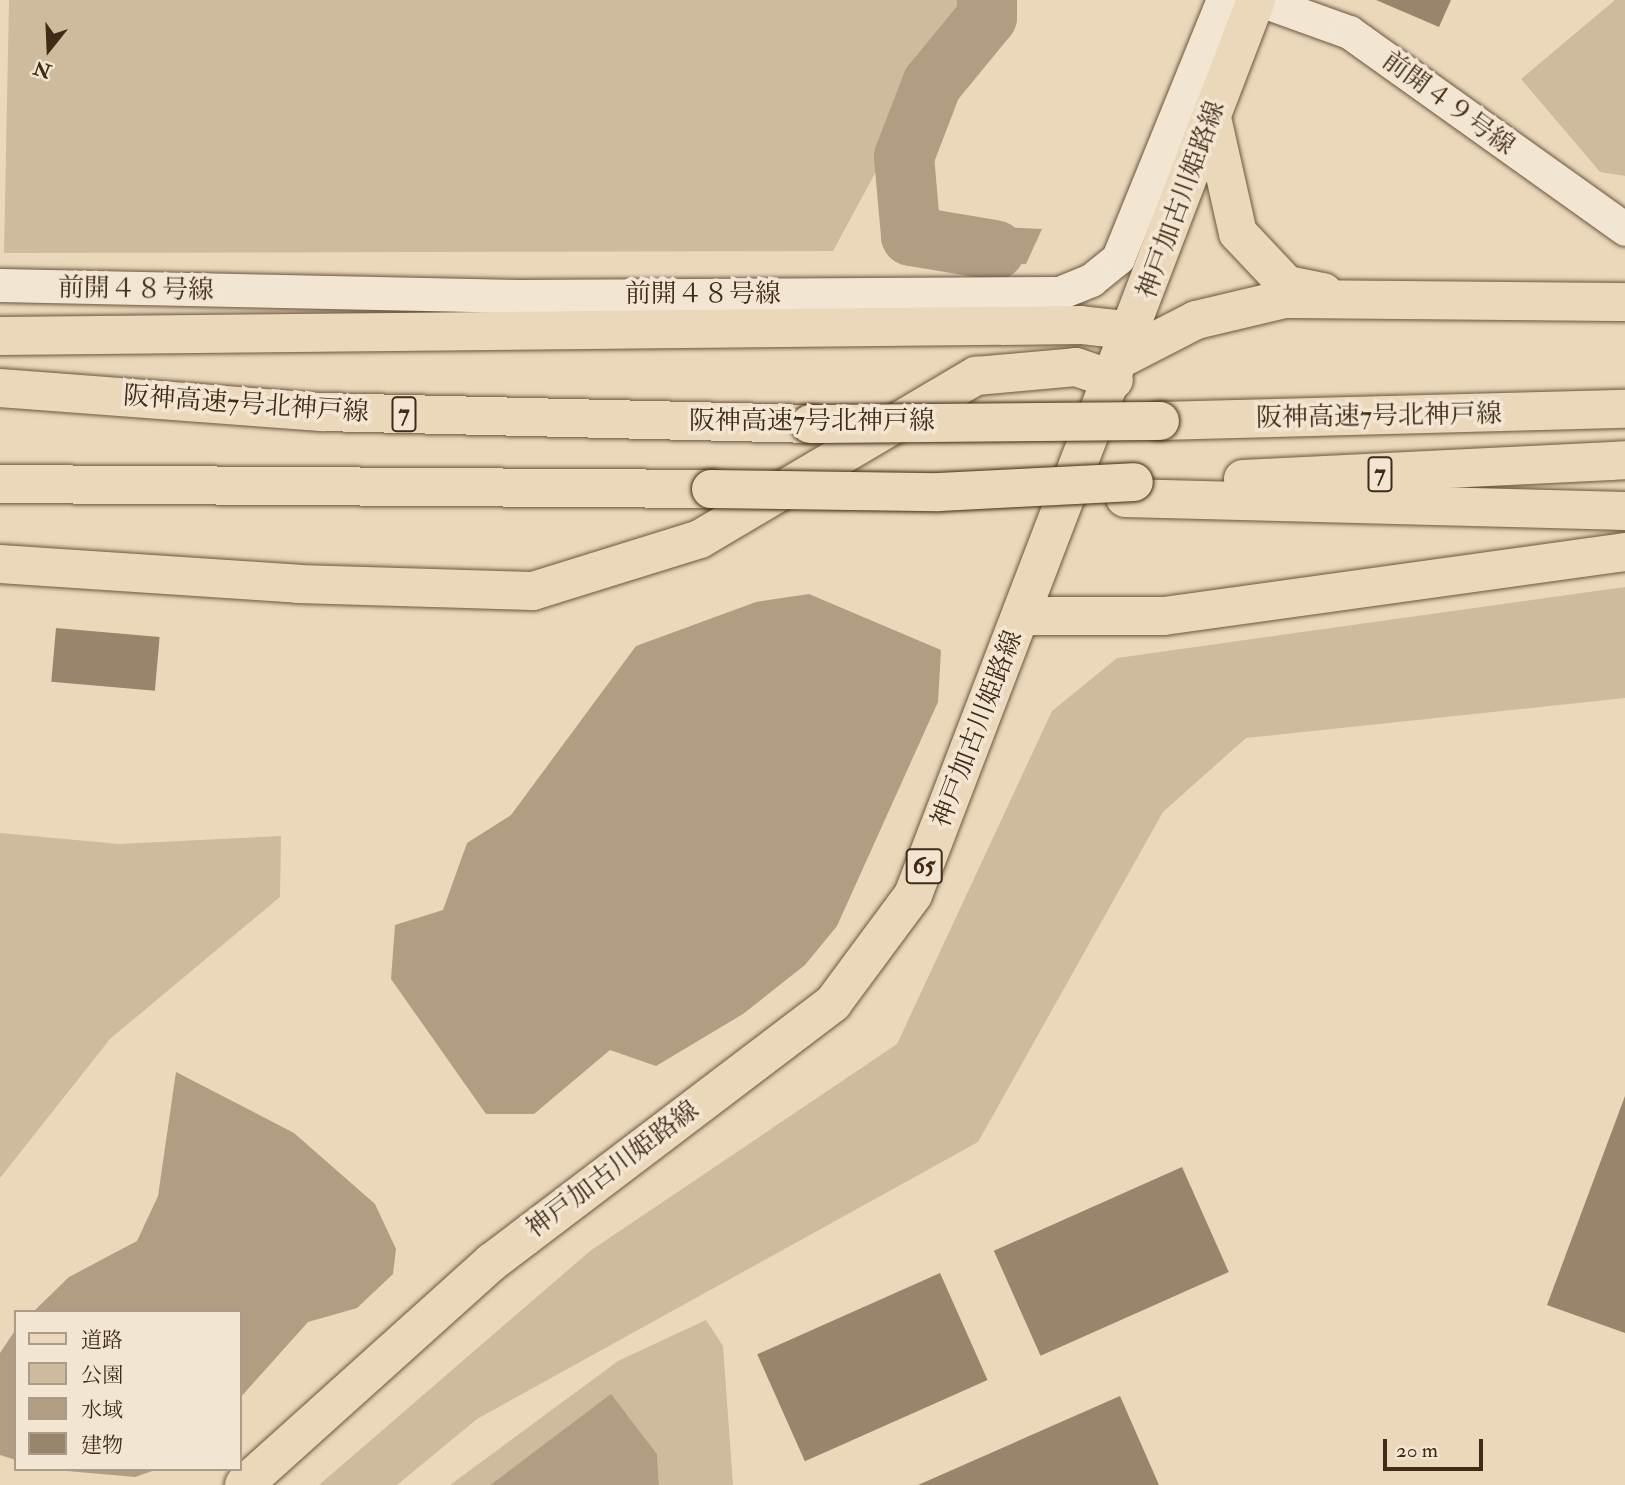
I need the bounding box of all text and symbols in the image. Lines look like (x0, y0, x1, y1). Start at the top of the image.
north arrow (14, 14, 84, 84)
street label: 前開４９号線 (1376, 46, 1520, 162)
text: N (31, 55, 54, 83)
street label: 神戸加古川姫路線 (1132, 97, 1232, 303)
street label: 前開４８号線 (58, 273, 214, 307)
street label: 前開４８号線 (625, 279, 781, 311)
street label: 阪神高速7号北神戸線 (122, 381, 370, 429)
road number: 7 (390, 394, 418, 435)
street label: 阪神高速7号北神戸線 (1256, 399, 1502, 435)
street label: 阪神高速7号北神戸線 (689, 406, 935, 438)
road number: 7 (1366, 453, 1394, 494)
street label: 神戸加古川姫路線 (926, 626, 1030, 832)
road number: 65 (905, 846, 943, 886)
street label: 神戸加古川姫路線 (521, 1095, 705, 1245)
legend (14, 1310, 242, 1471)
text: 道路 (81, 1327, 123, 1354)
text: 公園 (81, 1362, 123, 1389)
text: 水域 (81, 1397, 123, 1424)
scale bar (1387, 1426, 1487, 1470)
text: 建物 (81, 1432, 123, 1459)
text: 20 m (1396, 1437, 1438, 1464)

